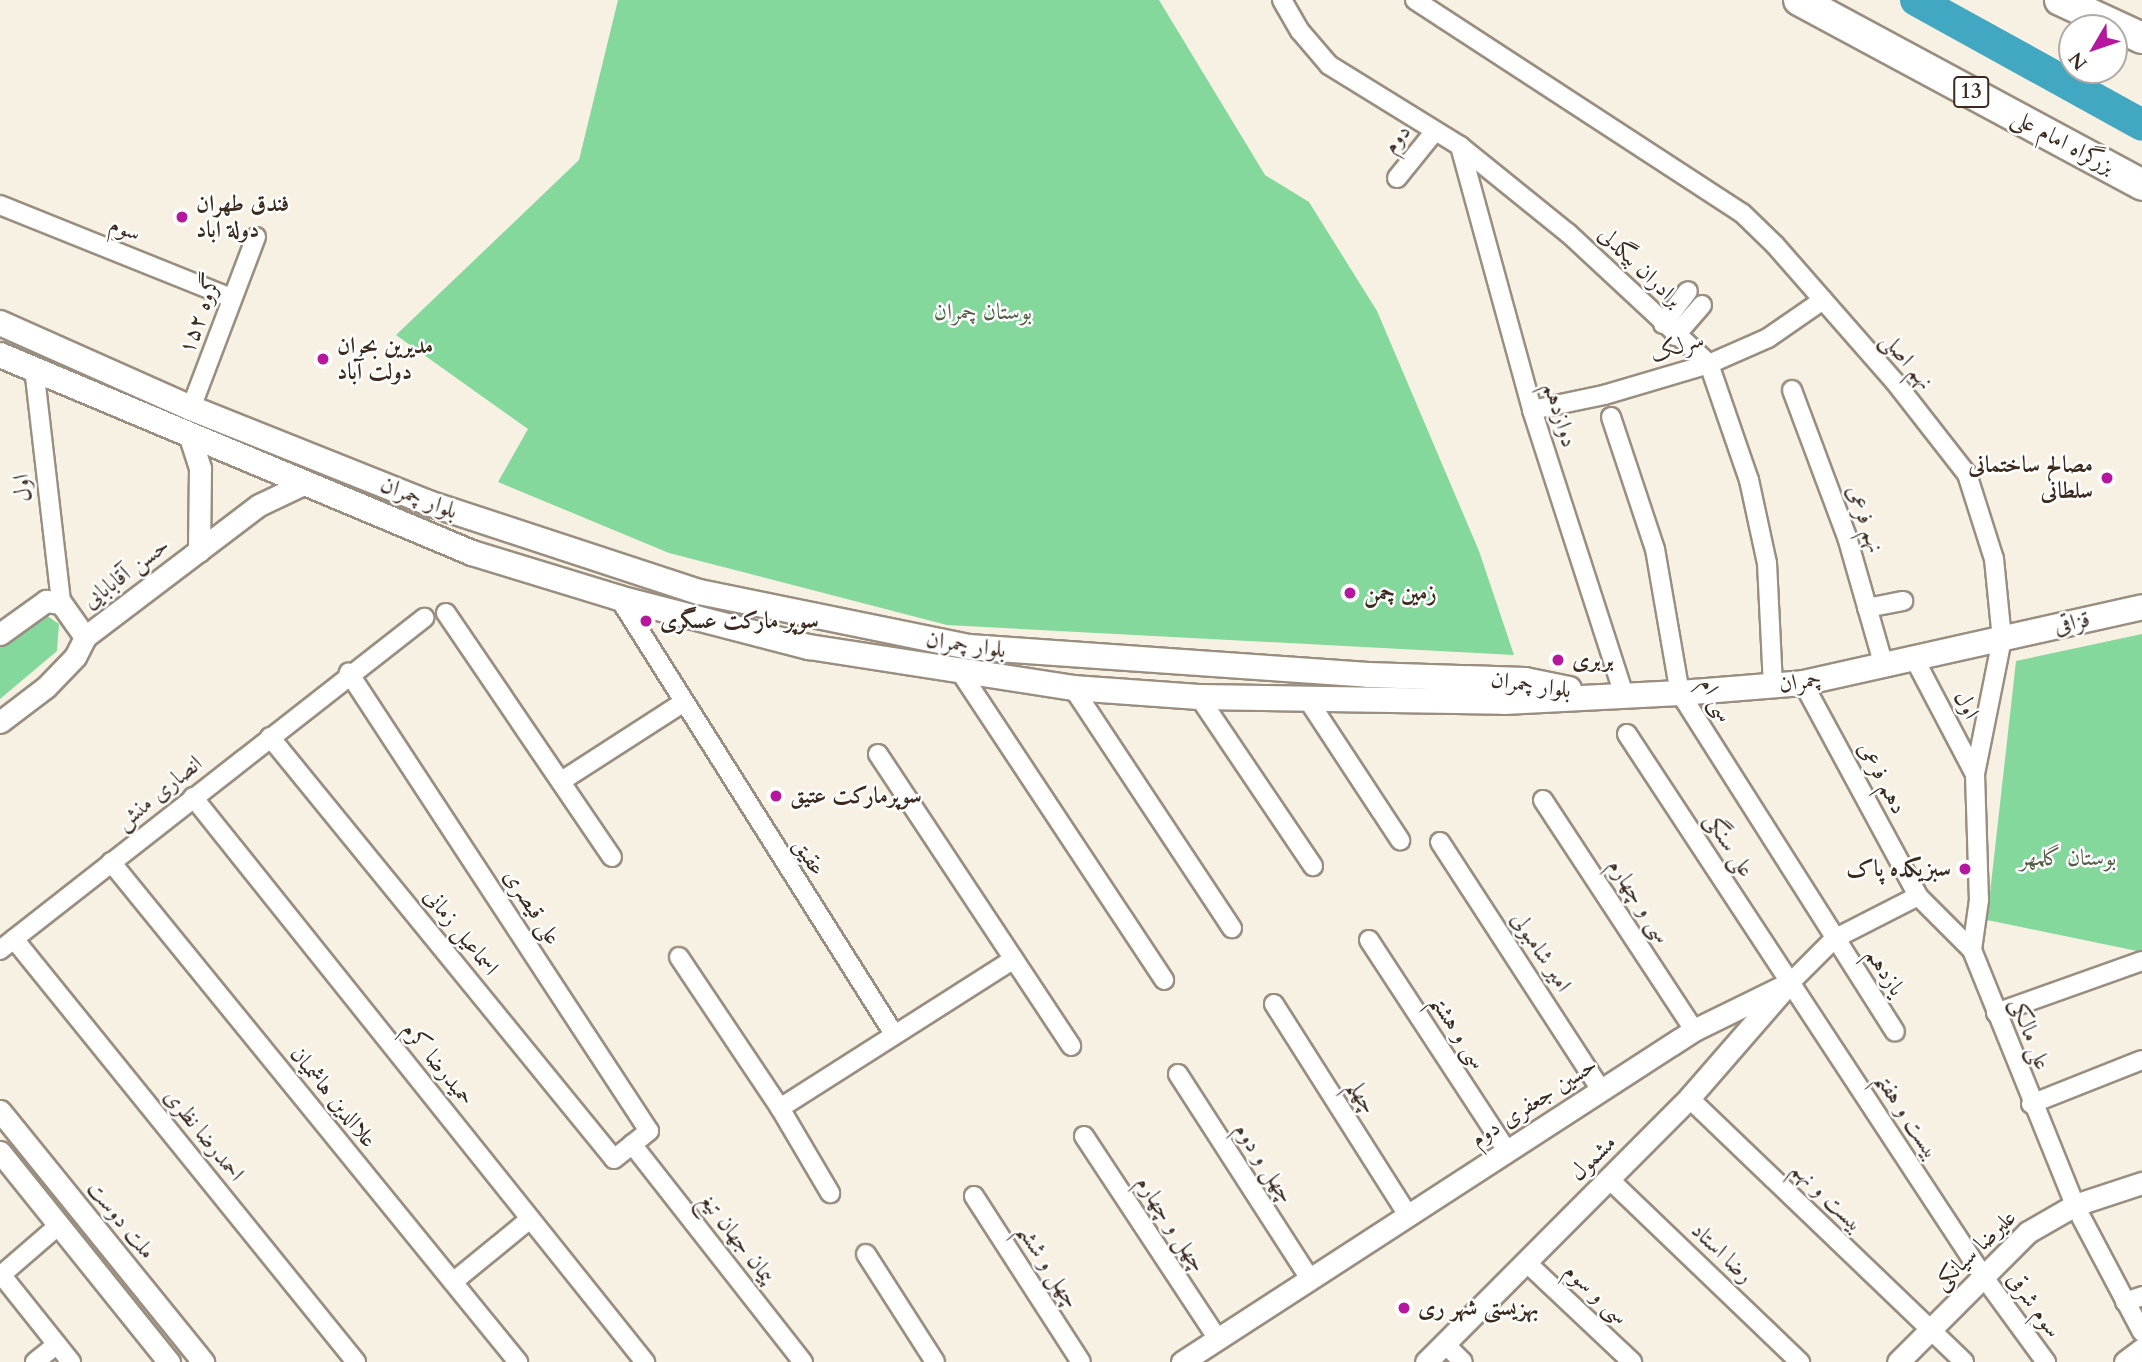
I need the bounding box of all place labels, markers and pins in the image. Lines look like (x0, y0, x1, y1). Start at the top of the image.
place label: فندق طهران دولة اباد (196, 190, 289, 244)
marker: فندق طهران دولة اباد (174, 209, 190, 225)
place label: مدیرین بحران دولت آباد (337, 332, 433, 386)
marker: مدیرین بحران دولت آباد (315, 351, 331, 367)
place label: مصالح ساختمانی سلطانی (1968, 451, 2093, 505)
marker: مصالح ساختمانی سلطانی (2099, 470, 2115, 486)
place label: زمین چمن (1364, 579, 1437, 607)
marker: زمین چمن (1342, 585, 1358, 601)
place label: سوپر مارکت عسگری (660, 607, 819, 635)
marker: سوپر مارکت عسگری (638, 613, 654, 629)
place label: بربری (1572, 646, 1614, 674)
marker: بربری (1550, 652, 1566, 668)
place label: سوپرمارکت عتیق (790, 782, 922, 810)
marker: سوپرمارکت عتیق (768, 788, 784, 804)
place label: سبزیکده پاک (1846, 855, 1951, 883)
marker: سبزیکده پاک (1957, 861, 1973, 877)
place label: بهزیستی شهر ری (1418, 1294, 1539, 1322)
marker: بهزیستی شهر ری (1396, 1300, 1412, 1316)

